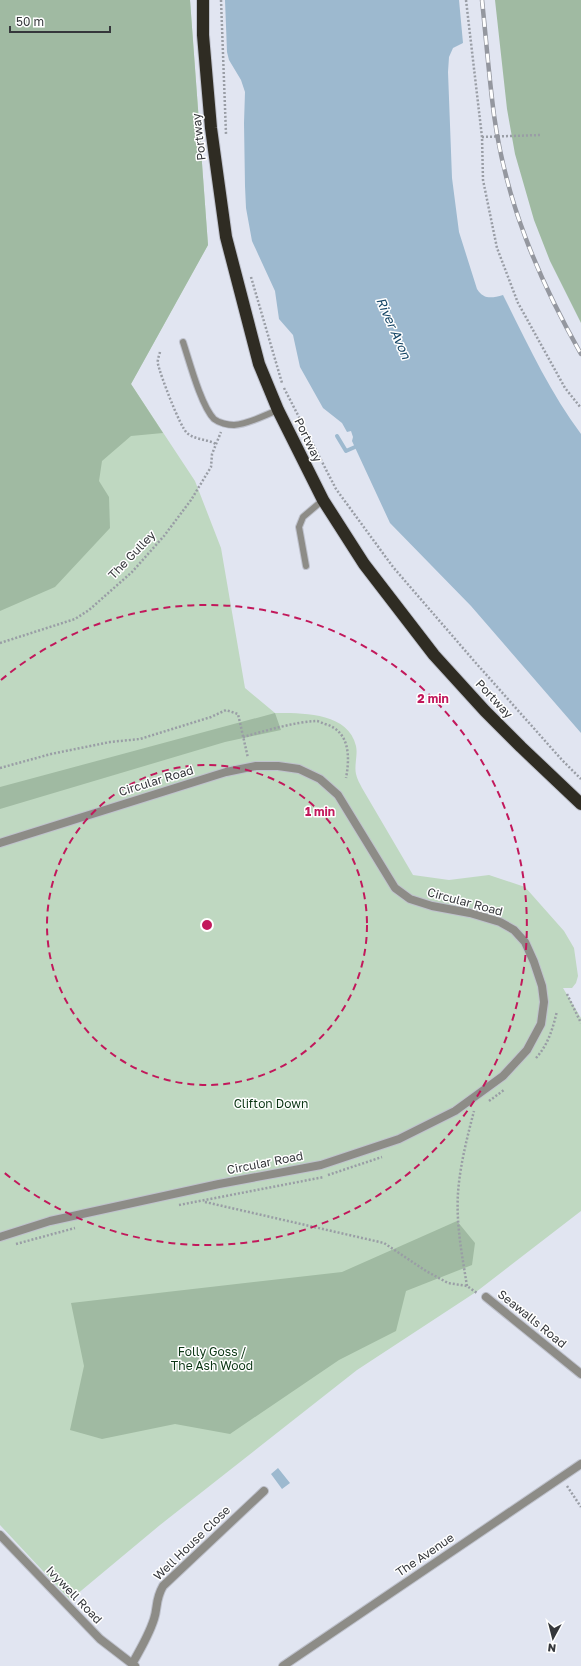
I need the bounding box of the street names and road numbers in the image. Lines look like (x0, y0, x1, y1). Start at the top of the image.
street label: Portway (188, 112, 209, 162)
street label: Portway (291, 415, 326, 465)
street label: The Gulley (105, 527, 159, 582)
street label: Portway (473, 676, 516, 721)
street label: Circular Road (117, 762, 195, 799)
street label: Circular Road (426, 884, 504, 919)
street label: Circular Road (225, 1148, 304, 1177)
street label: Seawalls Road (495, 1286, 570, 1351)
street label: Well House Close (150, 1502, 233, 1583)
street label: The Avenue (393, 1530, 457, 1580)
street label: Ivywell Road (43, 1563, 106, 1627)

